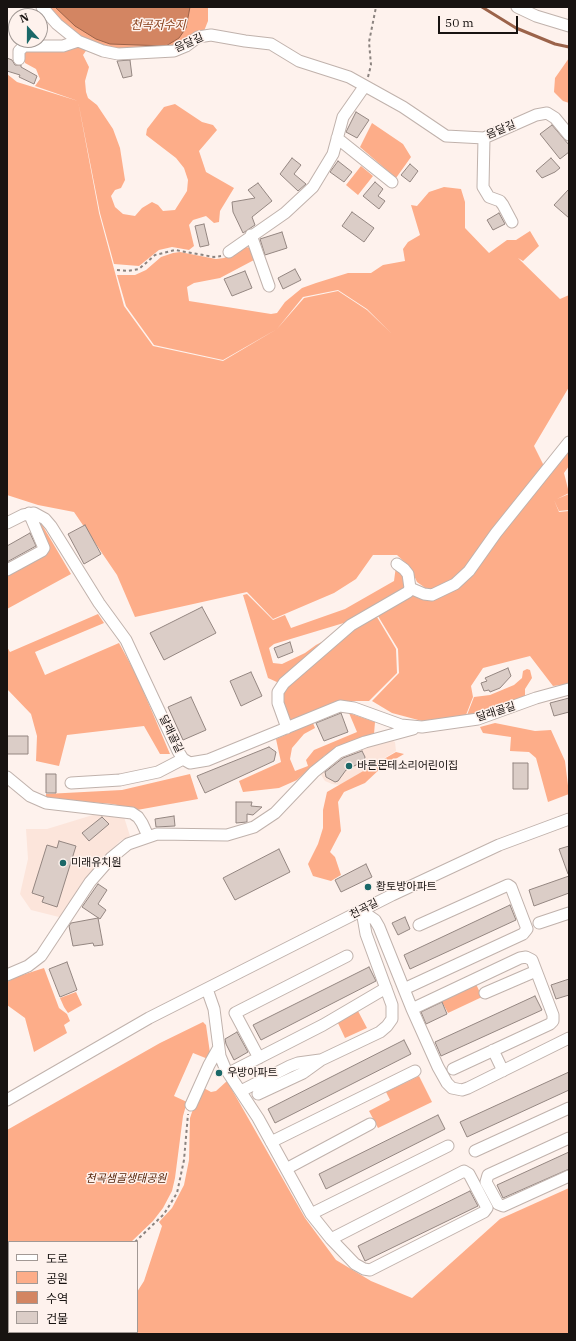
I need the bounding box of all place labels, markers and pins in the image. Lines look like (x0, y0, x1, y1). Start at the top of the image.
place label: 바른몬테소리어린이집 (357, 759, 458, 773)
marker: 바른몬테소리어린이집 (344, 761, 354, 771)
place label: 미래유치원 (71, 856, 122, 870)
marker: 미래유치원 (58, 858, 68, 868)
place label: 황토방아파트 (376, 880, 437, 894)
marker: 황토방아파트 (363, 882, 373, 892)
place label: 우방아파트 (227, 1066, 278, 1080)
marker: 우방아파트 (214, 1068, 224, 1078)

